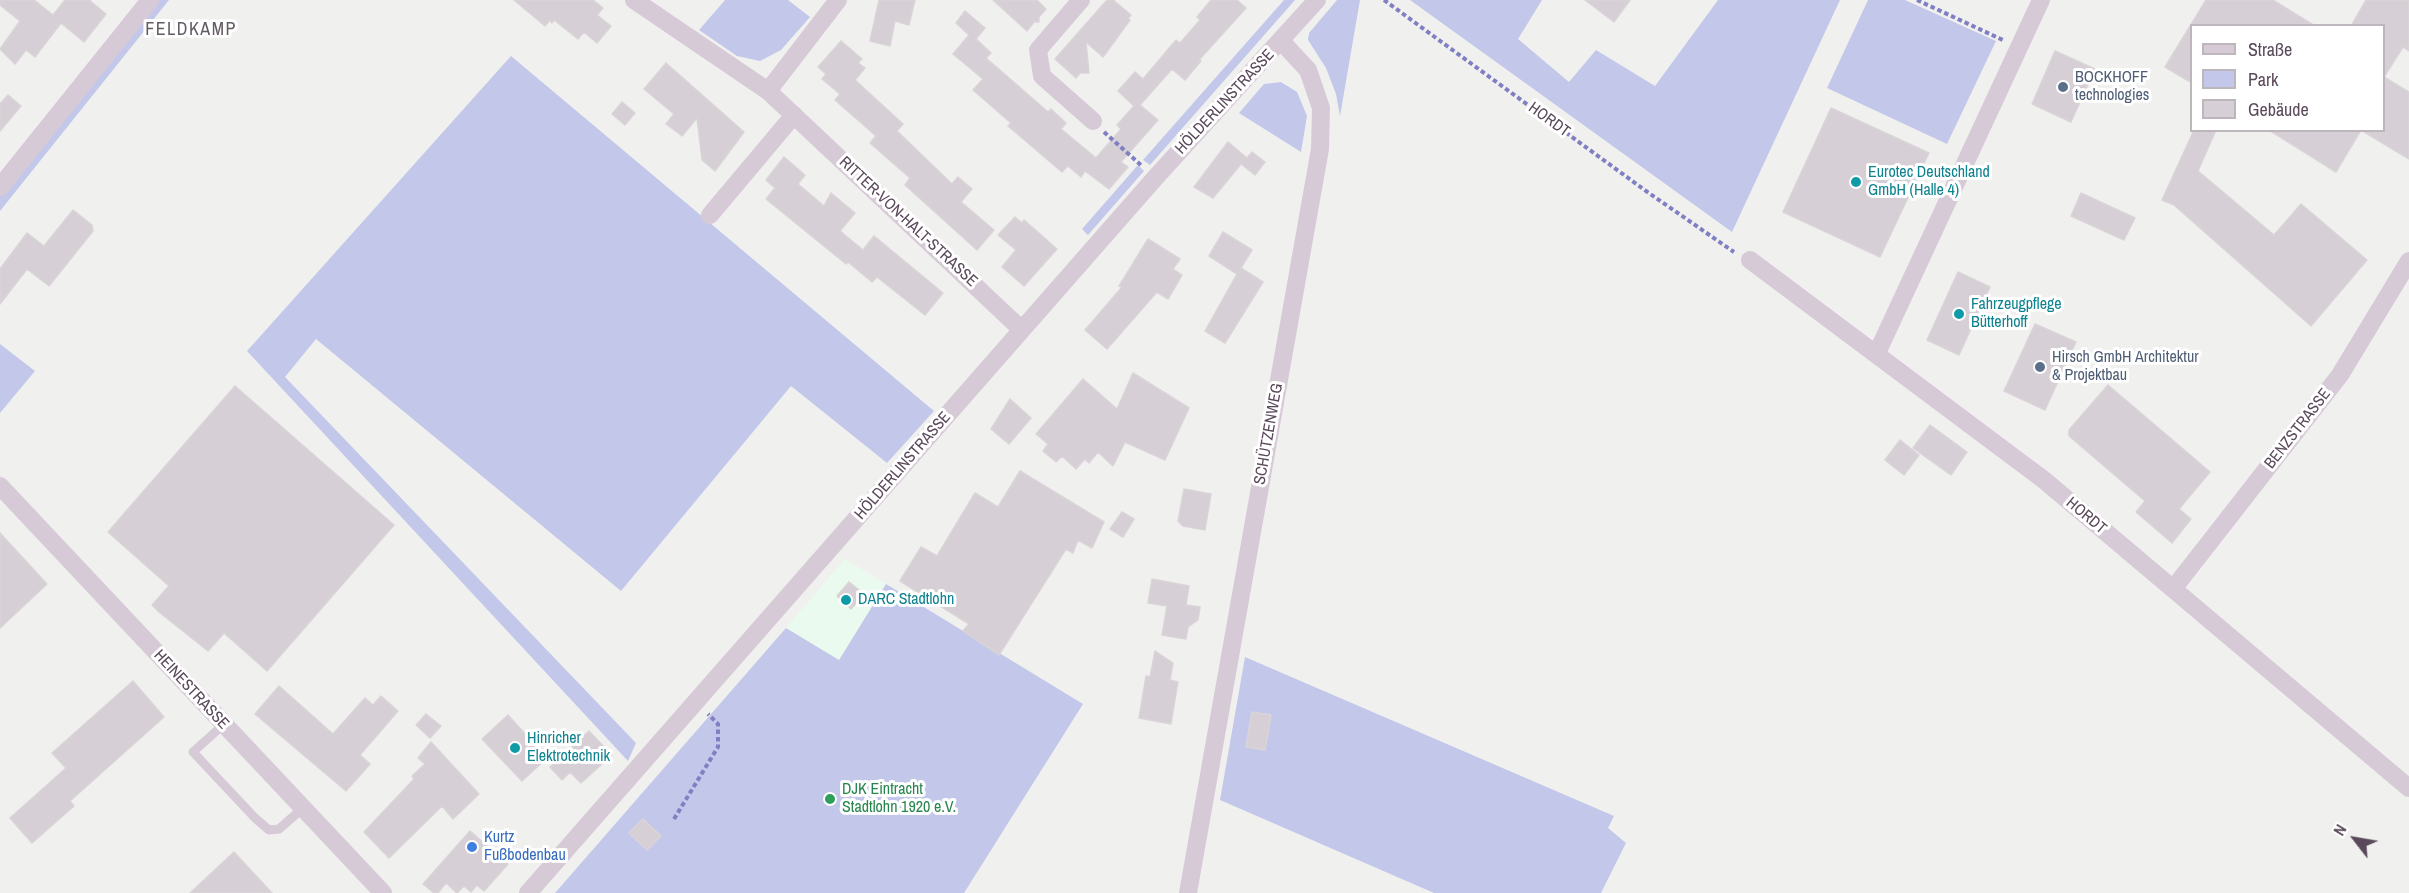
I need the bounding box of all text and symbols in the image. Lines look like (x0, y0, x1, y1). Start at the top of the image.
district label: FELDKAMP (145, 19, 237, 41)
legend (2190, 24, 2385, 132)
text: Straße (2248, 37, 2292, 62)
street label: HÖLDERLINSTRASSE (1171, 46, 1279, 158)
text: Park (2248, 67, 2278, 92)
place label: BOCKHOFF technologies (2075, 68, 2149, 106)
marker: BOCKHOFF technologies (2056, 80, 2070, 94)
text: Gebäude (2248, 97, 2309, 122)
street label: HORDT (1524, 99, 1574, 141)
street label: RITTER-VON-HALT-STRASSE (835, 153, 981, 291)
place label: Eurotec Deutschland GmbH (Halle 4) (1868, 163, 1990, 201)
marker: Eurotec Deutschland GmbH (Halle 4) (1849, 175, 1863, 189)
place label: Fahrzeugpflege Bütterhoff (1971, 295, 2062, 333)
marker: Fahrzeugpflege Bütterhoff (1952, 307, 1966, 321)
place label: Hirsch GmbH Architektur & Projektbau (2052, 348, 2199, 386)
marker: Hirsch GmbH Architektur & Projektbau (2033, 360, 2047, 374)
street label: SCHÜTZENWEG (1251, 382, 1287, 486)
street label: BENZSTRASSE (2261, 385, 2335, 473)
street label: HÖLDERLINSTRASSE (851, 408, 955, 524)
street label: HORDT (2062, 494, 2110, 538)
place label: DARC Stadtlohn (858, 590, 954, 610)
marker: DARC Stadtlohn (839, 593, 853, 607)
street label: HEINESTRASSE (149, 646, 233, 734)
place label: Hinricher Elektrotechnik (527, 729, 610, 767)
marker: Hinricher Elektrotechnik (508, 741, 522, 755)
place label: DJK Eintracht Stadtlohn 1920 e.V. (842, 780, 956, 818)
marker: DJK Eintracht Stadtlohn 1920 e.V. (823, 792, 837, 806)
north arrow (2325, 809, 2385, 869)
text: N (2328, 820, 2351, 839)
place label: Kurtz Fußbodenbau (484, 828, 566, 866)
marker: Kurtz Fußbodenbau (465, 840, 479, 854)

